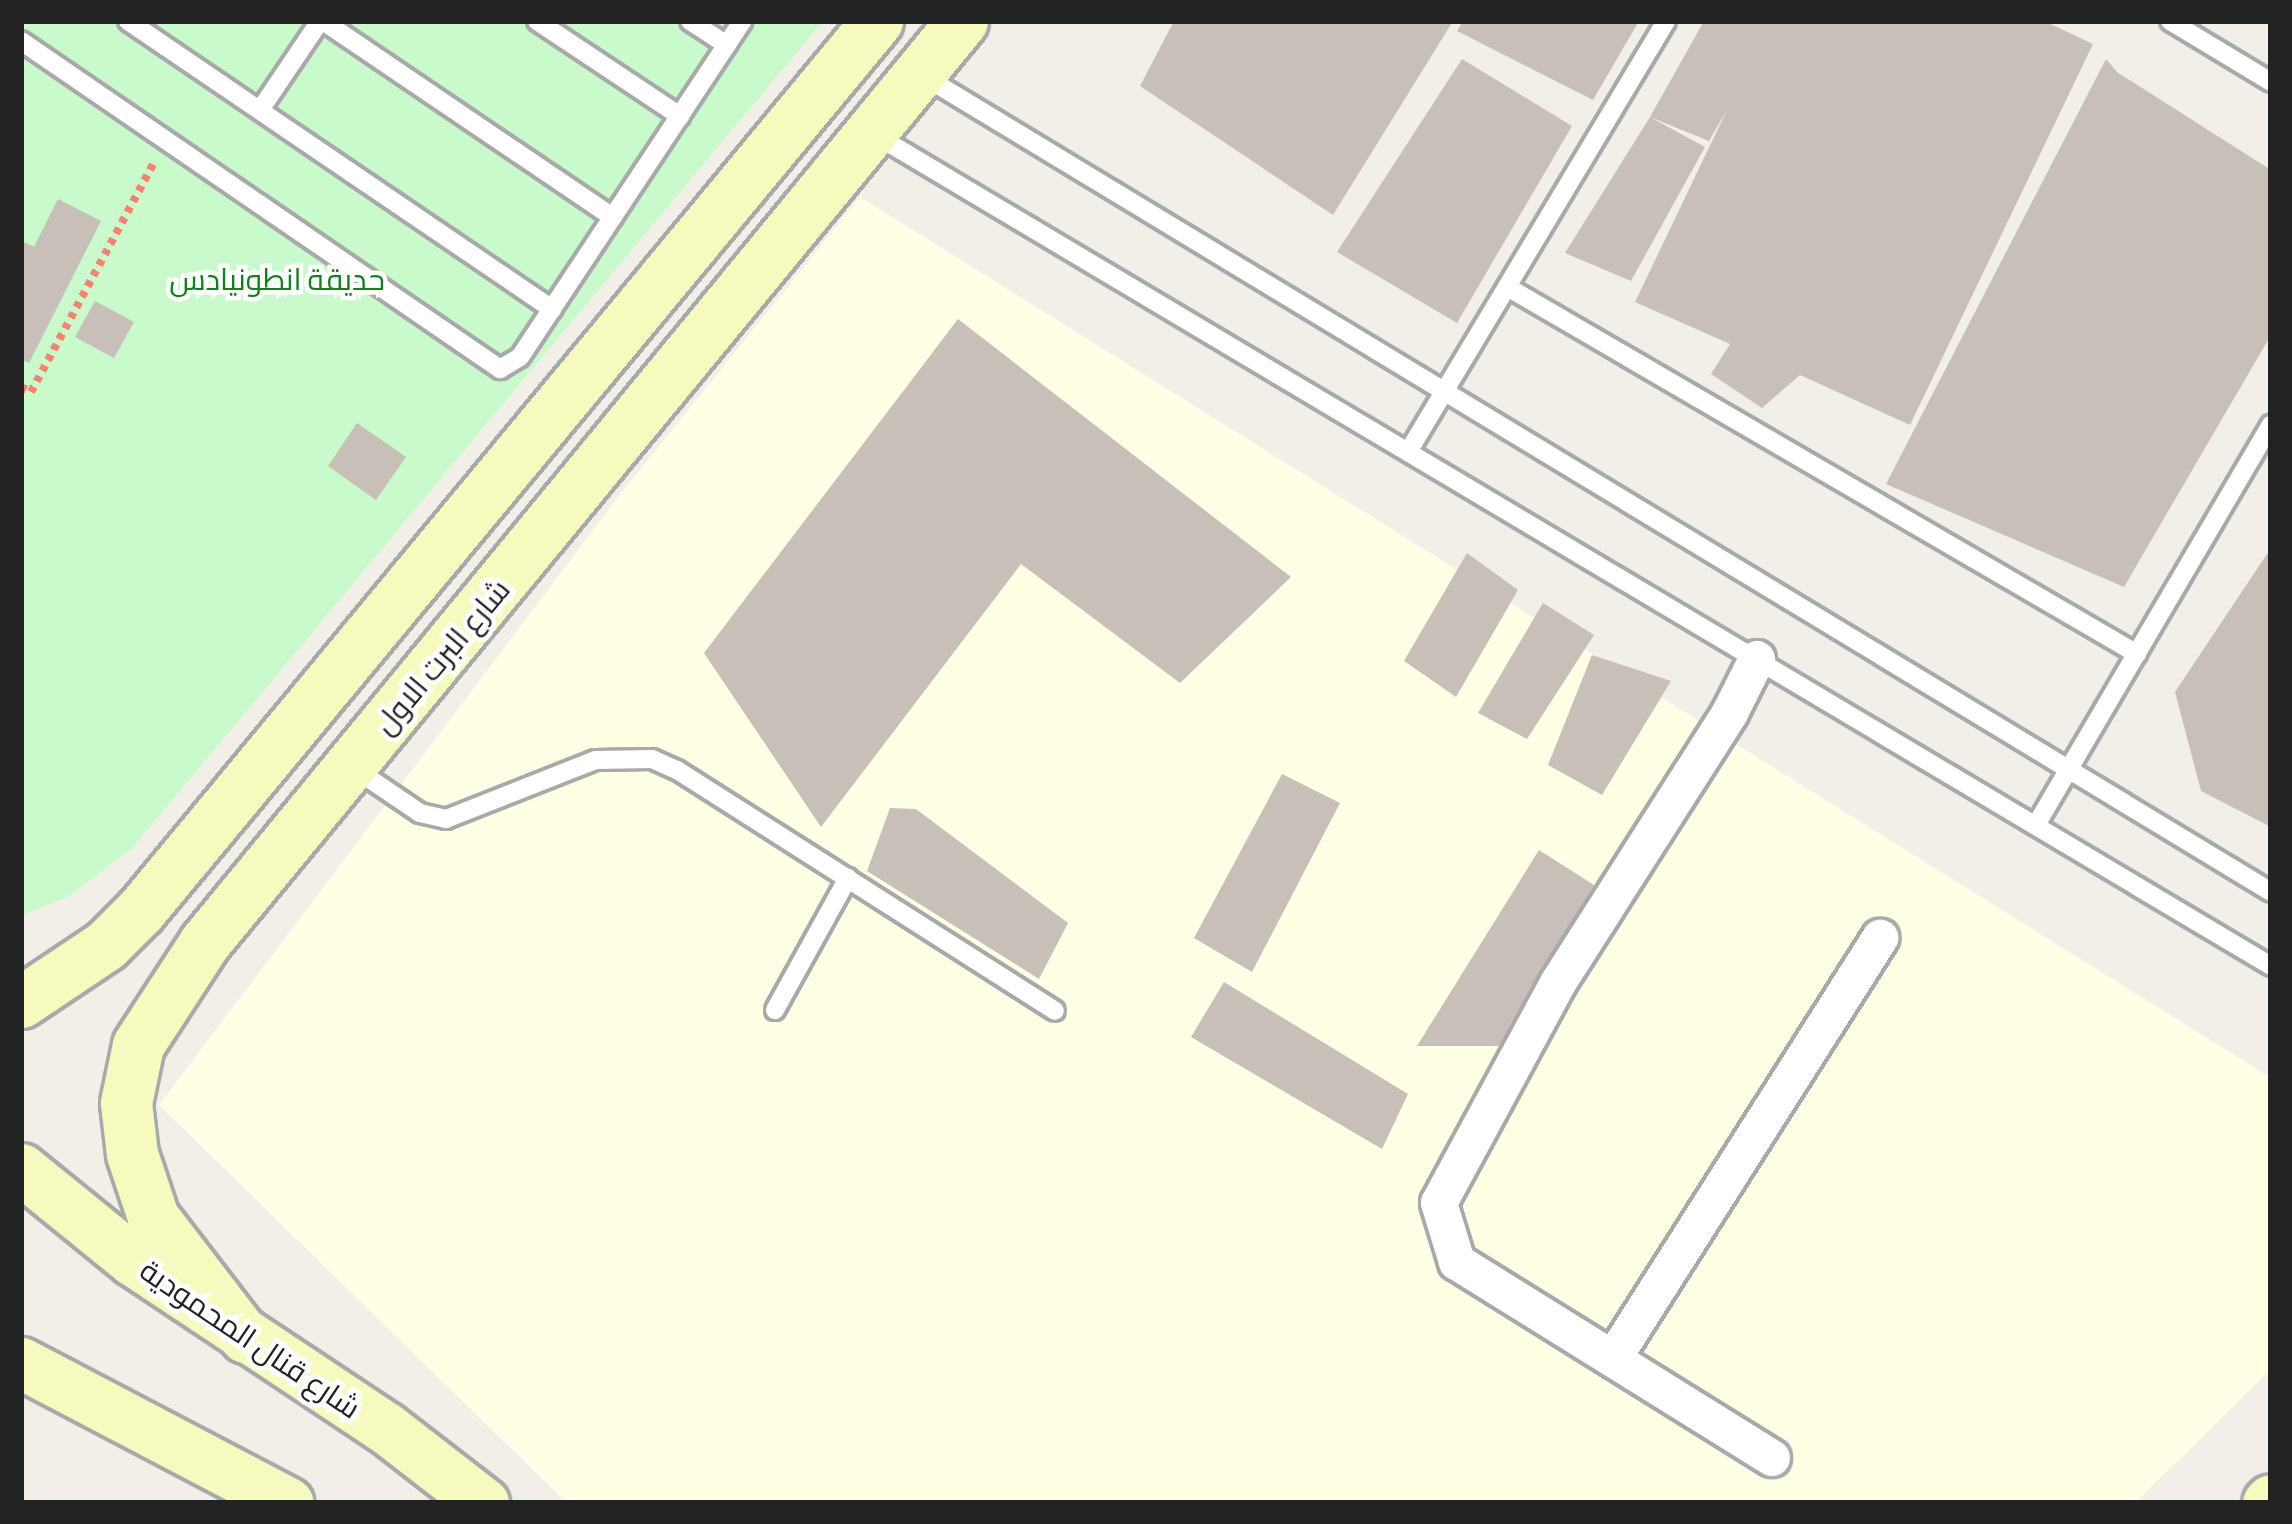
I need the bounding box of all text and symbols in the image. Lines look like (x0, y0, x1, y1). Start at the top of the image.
park label: حديقة انطونيادس (169, 260, 385, 296)
street label: شارع البرت الاول (366, 571, 516, 741)
street label: شارع قنال المحمودية (134, 1251, 368, 1425)

